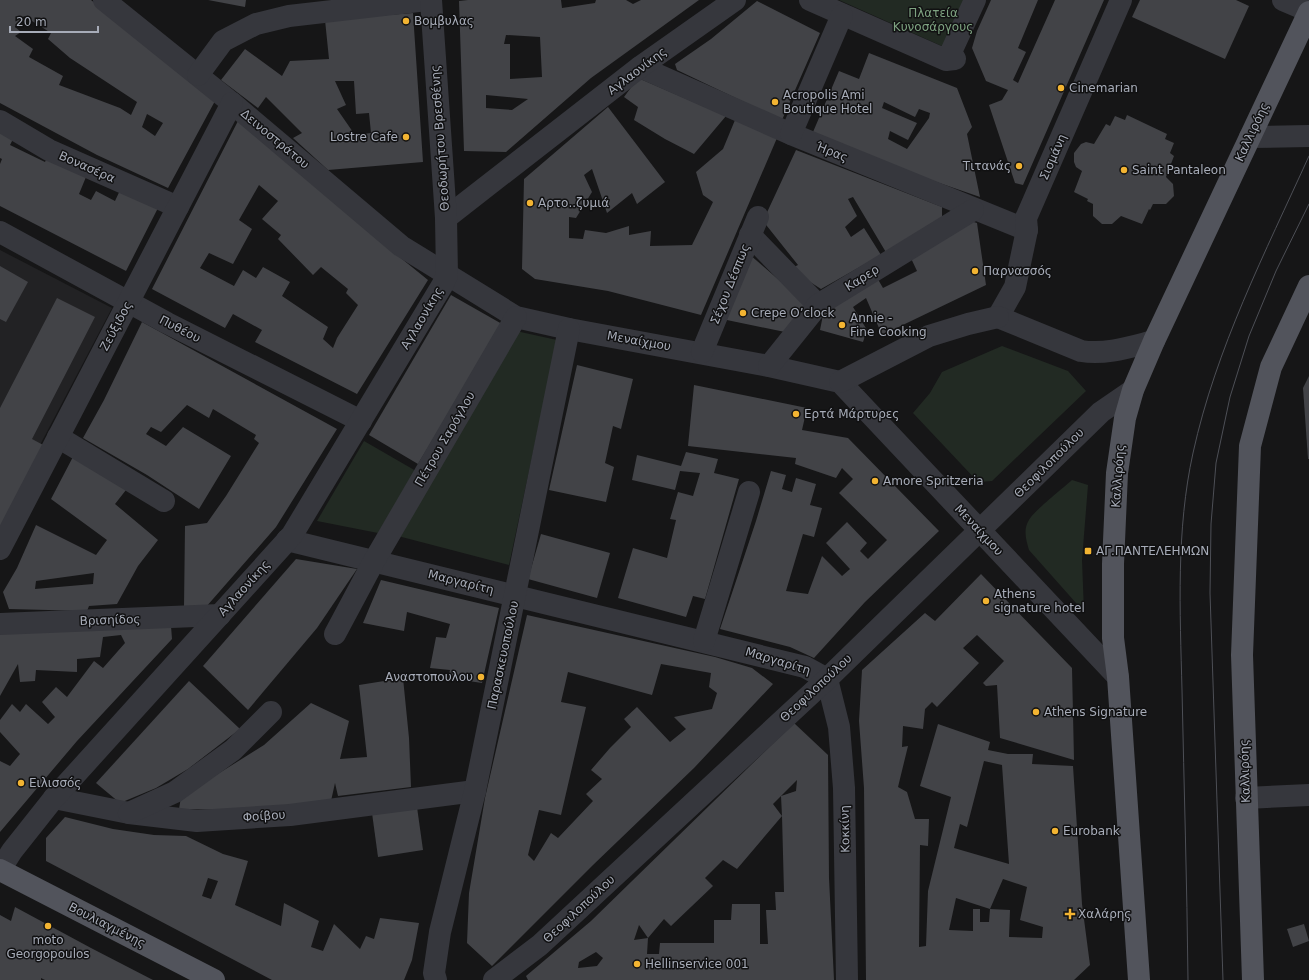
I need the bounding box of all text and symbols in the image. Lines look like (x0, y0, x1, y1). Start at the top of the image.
park label: Πλατεία Κυνοσάργους (893, 6, 973, 34)
scale bar (10, 8, 98, 34)
place label: Βομβυλας (414, 14, 474, 28)
text: 20 m (16, 15, 47, 29)
marker: Βομβυλας (401, 16, 411, 26)
street label: Αγλαονίκης (605, 44, 669, 98)
street label: Θεοδωρήτου Βρεσθένης (428, 65, 452, 211)
place label: Cinemarian (1069, 81, 1138, 95)
marker: Cinemarian (1056, 83, 1066, 93)
place label: Acropolis Ami Boutique Hotel (783, 88, 872, 116)
marker: Acropolis Ami Boutique Hotel (770, 97, 780, 107)
street label: Καλλιρόης (1232, 100, 1272, 164)
street label: Δεινοστράτου (238, 106, 312, 172)
place label: Lostre Cafe (330, 130, 398, 144)
marker: Lostre Cafe (401, 132, 411, 142)
street label: Σισμάνη (1037, 132, 1069, 182)
street label: Ήρας (813, 139, 850, 165)
street label: Βονασέρα (57, 148, 117, 186)
place label: Τιτανάς (962, 159, 1011, 173)
marker: Τιτανάς (1014, 161, 1024, 171)
place label: Saint Pantaleon (1132, 163, 1226, 177)
marker: Saint Pantaleon (1119, 165, 1129, 175)
place label: Αρτο..ζυμιά (538, 196, 609, 210)
marker: Αρτο..ζυμιά (525, 198, 535, 208)
street label: Σέχου Δέσπως (707, 242, 753, 326)
street label: Καρερ (842, 262, 882, 294)
place label: Παρνασσός (983, 264, 1052, 278)
marker: Παρνασσός (970, 266, 980, 276)
street label: Αγλαονίκης (398, 284, 446, 352)
street label: Ζεύξιδος (97, 299, 135, 353)
place label: Crepe O’clock (751, 306, 834, 320)
marker: Crepe O’clock (738, 308, 748, 318)
place label: Annie - Fine Cooking (850, 311, 927, 339)
street label: Πυθέου (157, 313, 203, 345)
marker: Annie - Fine Cooking (837, 320, 847, 330)
street label: Μεναίχμου (606, 329, 672, 353)
street label: Πέτρου Σαρόγλου (412, 389, 478, 489)
place label: Ερτά Μάρτυρες (804, 407, 899, 421)
marker: Ερτά Μάρτυρες (791, 409, 801, 419)
street label: Θεοφιλοπούλου (1011, 425, 1087, 501)
street label: Καλλιρόης (1109, 444, 1127, 508)
place label: Amore Spritzeria (883, 474, 984, 488)
marker: Amore Spritzeria (870, 476, 880, 486)
street label: Μεναίχμου (952, 502, 1006, 558)
place label: ΑΓ.ΠΑΝΤΕΛΕΗΜΩΝ (1096, 544, 1209, 558)
marker: ΑΓ.ΠΑΝΤΕΛΕΗΜΩΝ (1083, 546, 1093, 556)
street label: Αγλαονίκης (215, 557, 273, 619)
street label: Μαργαρίτη (427, 567, 495, 597)
place label: Athens signature hotel (994, 587, 1085, 615)
marker: Athens signature hotel (981, 596, 991, 606)
street label: Παρασκευοπούλου (485, 599, 521, 711)
street label: Βρισηίδος (79, 612, 141, 628)
street label: Μαργαρίτη (744, 644, 812, 678)
street label: Θεοφιλοπούλου (777, 651, 855, 725)
place label: Αναστοπουλου (385, 670, 473, 684)
marker: Αναστοπουλου (476, 672, 486, 682)
place label: Athens Signature (1044, 705, 1147, 719)
marker: Athens Signature (1031, 707, 1041, 717)
street label: Καλλιρόης (1237, 739, 1253, 803)
place label: Ειλισσός (29, 776, 81, 790)
marker: Ειλισσός (16, 778, 26, 788)
street label: Κοκκίνη (838, 805, 852, 853)
street label: Φοίβου (242, 808, 286, 824)
place label: Eurobank (1063, 824, 1120, 838)
marker: Eurobank (1050, 826, 1060, 836)
street label: Θεοφιλοπούλου (540, 872, 618, 946)
street label: Βουλιαγμένης (66, 900, 148, 950)
place label: Χαλάρης (1078, 907, 1131, 921)
marker: Χαλάρης (1065, 909, 1075, 919)
marker: moto Georgopoulos (43, 921, 53, 931)
place label: moto Georgopoulos (6, 933, 90, 961)
place label: Hellinservice 001 (645, 957, 749, 971)
marker: Hellinservice 001 (632, 959, 642, 969)

